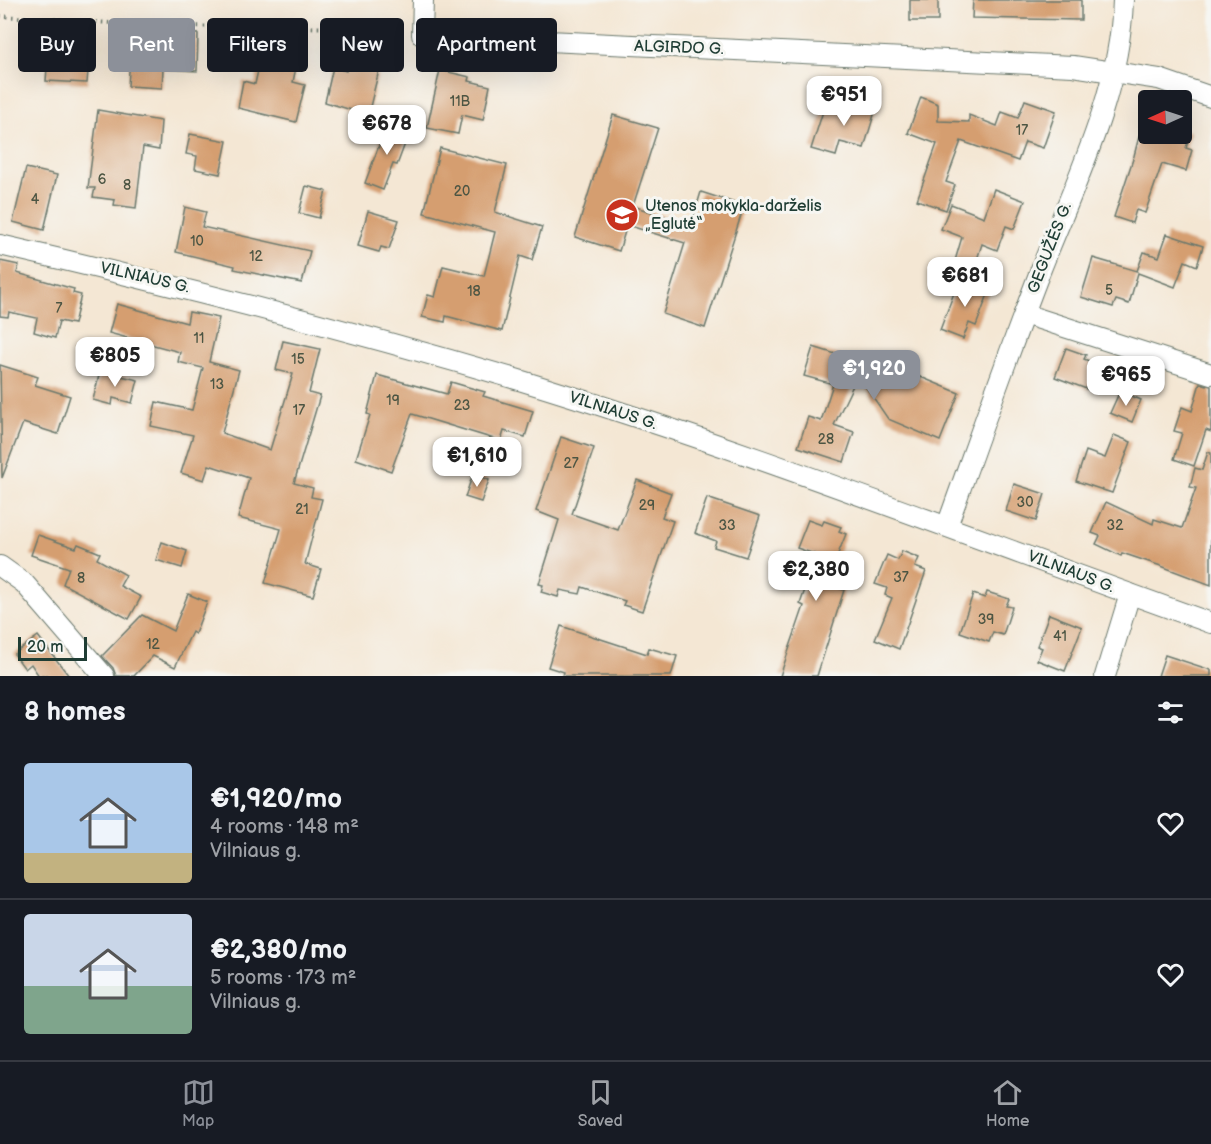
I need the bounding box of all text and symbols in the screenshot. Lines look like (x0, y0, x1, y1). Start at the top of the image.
chip: Buy (18, 18, 96, 72)
chip: Rent (108, 18, 195, 72)
chip: Filters (207, 18, 308, 72)
chip: New (320, 18, 404, 72)
chip: Apartment (416, 18, 557, 72)
street label: ALGIRDO G. (634, 37, 724, 59)
pin: €951 (808, 76, 880, 127)
text: €951 (821, 83, 867, 107)
north arrow (1138, 90, 1192, 144)
map controls (1138, 90, 1192, 144)
house number: 11B (450, 93, 471, 110)
pin: €678 (351, 105, 423, 156)
text: €678 (362, 112, 412, 136)
house number: 17 (1016, 122, 1028, 139)
house number: 6 (98, 171, 107, 188)
house number: 8 (123, 177, 131, 194)
house number: 20 (454, 183, 470, 200)
house number: 4 (31, 191, 40, 208)
school or university icon: Utenos mokykla-darželis „Eglutė“ (604, 197, 640, 233)
place label: Utenos mokykla-darželis „Eglutė“ (645, 197, 822, 234)
street label: GEGUŽĖS G. (1022, 199, 1076, 296)
house number: 10 (190, 233, 204, 250)
house number: 12 (249, 248, 264, 265)
pin: €681 (929, 257, 1001, 308)
street label: VILNIAUS G. (98, 258, 192, 298)
text: €681 (941, 264, 989, 288)
house number: 5 (1105, 282, 1113, 299)
house number: 18 (467, 283, 481, 300)
house number: 7 (56, 300, 63, 317)
house number: 11 (194, 330, 204, 347)
pin: €805 (79, 337, 151, 388)
text: €805 (89, 344, 141, 368)
pin: €1,920 (825, 350, 923, 401)
house number: 15 (291, 351, 305, 368)
pin: €965 (1090, 356, 1162, 407)
text: €1,920 (842, 357, 906, 381)
text: €965 (1101, 363, 1151, 387)
house number: 13 (210, 376, 224, 393)
street label: VILNIAUS G. (567, 388, 659, 434)
house number: 19 (386, 392, 400, 409)
house number: 23 (454, 397, 470, 414)
house number: 17 (293, 402, 305, 419)
house number: 28 (818, 431, 834, 448)
pin: €1,610 (428, 437, 526, 488)
text: €1,610 (447, 444, 507, 468)
house number: 27 (563, 455, 579, 472)
house number: 30 (1017, 494, 1033, 511)
house number: 29 (639, 497, 655, 514)
house number: 21 (295, 501, 309, 518)
house number: 33 (718, 517, 736, 534)
house number: 32 (1107, 517, 1124, 534)
street label: VILNIAUS G. (1025, 547, 1117, 597)
pin: €2,380 (767, 551, 865, 602)
text: €2,380 (782, 558, 850, 582)
house number: 37 (893, 569, 909, 586)
house number: 8 (77, 570, 85, 587)
house number: 39 (978, 611, 994, 628)
house number: 41 (1053, 628, 1067, 645)
scale bar (18, 634, 87, 662)
house number: 12 (146, 636, 161, 653)
text: 20 m (27, 638, 63, 657)
icon: filters (1154, 696, 1187, 729)
text: 8 homes (24, 697, 126, 728)
text: €1,920/mo (210, 784, 342, 815)
icon: home (72, 787, 144, 859)
icon: heart (1154, 807, 1187, 840)
text: 4 rooms · 148 m² (210, 815, 359, 839)
text: Vilniaus g. (210, 839, 301, 863)
text: €2,380/mo (210, 935, 347, 966)
icon: home (72, 938, 144, 1010)
icon: heart (1154, 958, 1187, 991)
text: 5 rooms · 173 m² (210, 966, 356, 990)
text: Vilniaus g. (210, 990, 301, 1014)
tab: Map (182, 1076, 215, 1131)
tab: Saved (578, 1076, 623, 1131)
tab: Home (986, 1076, 1029, 1131)

